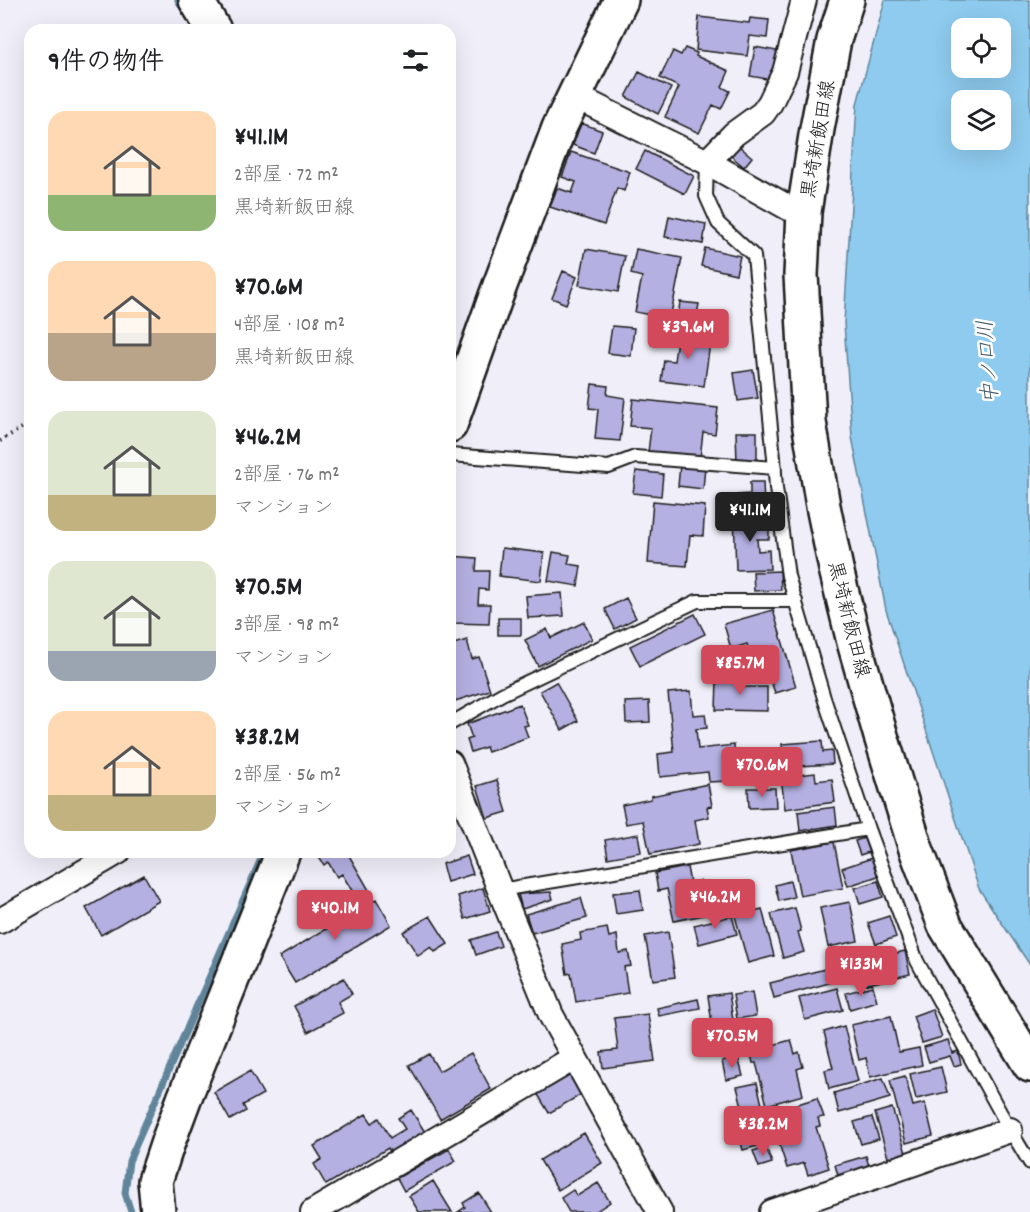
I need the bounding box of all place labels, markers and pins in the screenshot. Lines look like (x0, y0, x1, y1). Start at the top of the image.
pin: ¥39.6M (639, 309, 737, 360)
pin: ¥41.1M (701, 492, 799, 543)
pin: ¥85.7M (691, 645, 789, 696)
pin: ¥70.6M (713, 747, 811, 798)
pin: ¥46.2M (666, 879, 764, 930)
pin: ¥40.1M (286, 890, 384, 941)
pin: ¥133M (819, 946, 903, 997)
pin: ¥70.5M (683, 1018, 781, 1069)
pin: ¥38.2M (714, 1106, 812, 1157)

